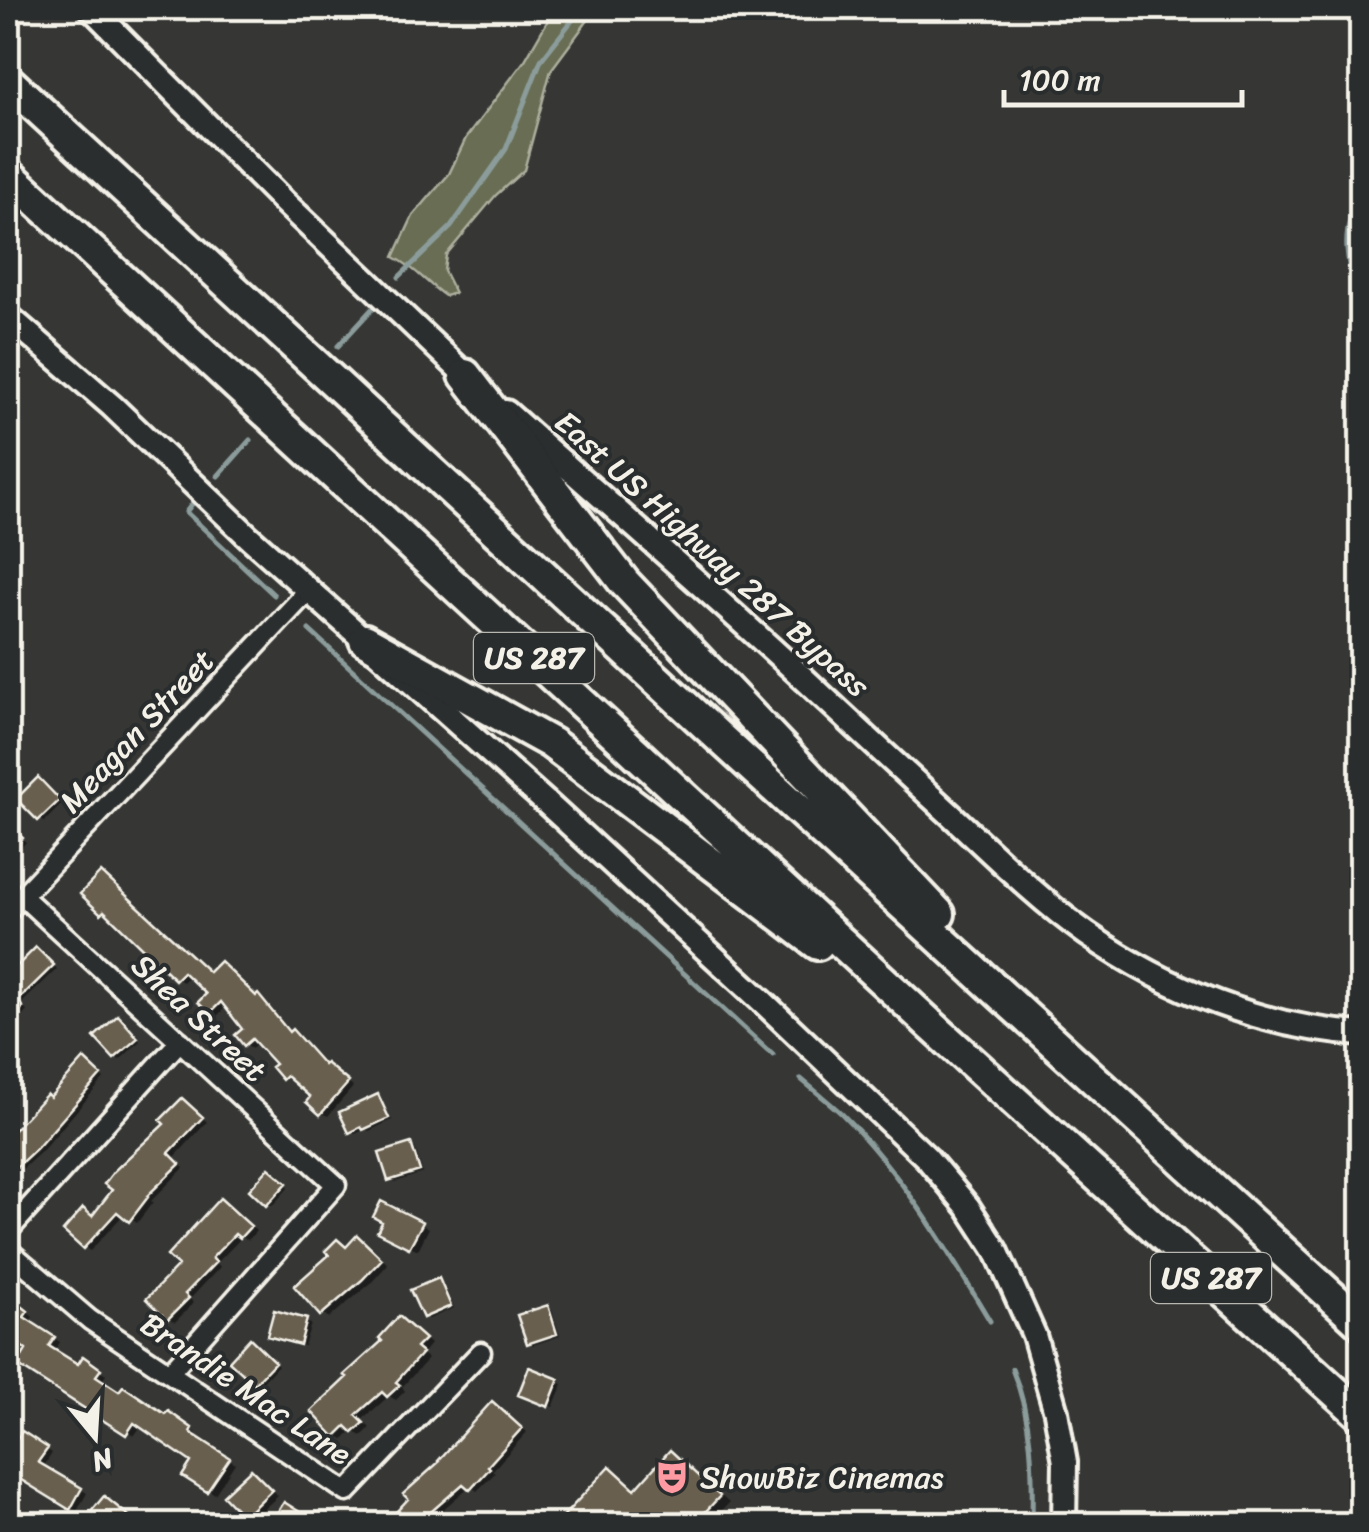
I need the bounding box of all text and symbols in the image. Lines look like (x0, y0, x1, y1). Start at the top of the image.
scale bar (1004, 45, 1242, 107)
text: 100 m (1019, 53, 1101, 107)
street label: East US Highway 287 Bypass (541, 396, 883, 712)
road number: US 287 (474, 633, 594, 683)
street label: Meagan Street (45, 635, 229, 827)
street label: Shea Street (117, 939, 281, 1097)
road number: US 287 (1151, 1253, 1271, 1303)
street label: Brandie Mac Lane (128, 1297, 364, 1481)
north arrow (45, 1387, 145, 1487)
text: N (85, 1434, 120, 1487)
place label: ShowBiz Cinemas (700, 1449, 944, 1506)
theatre icon: ShowBiz Cinemas (653, 1458, 691, 1496)

